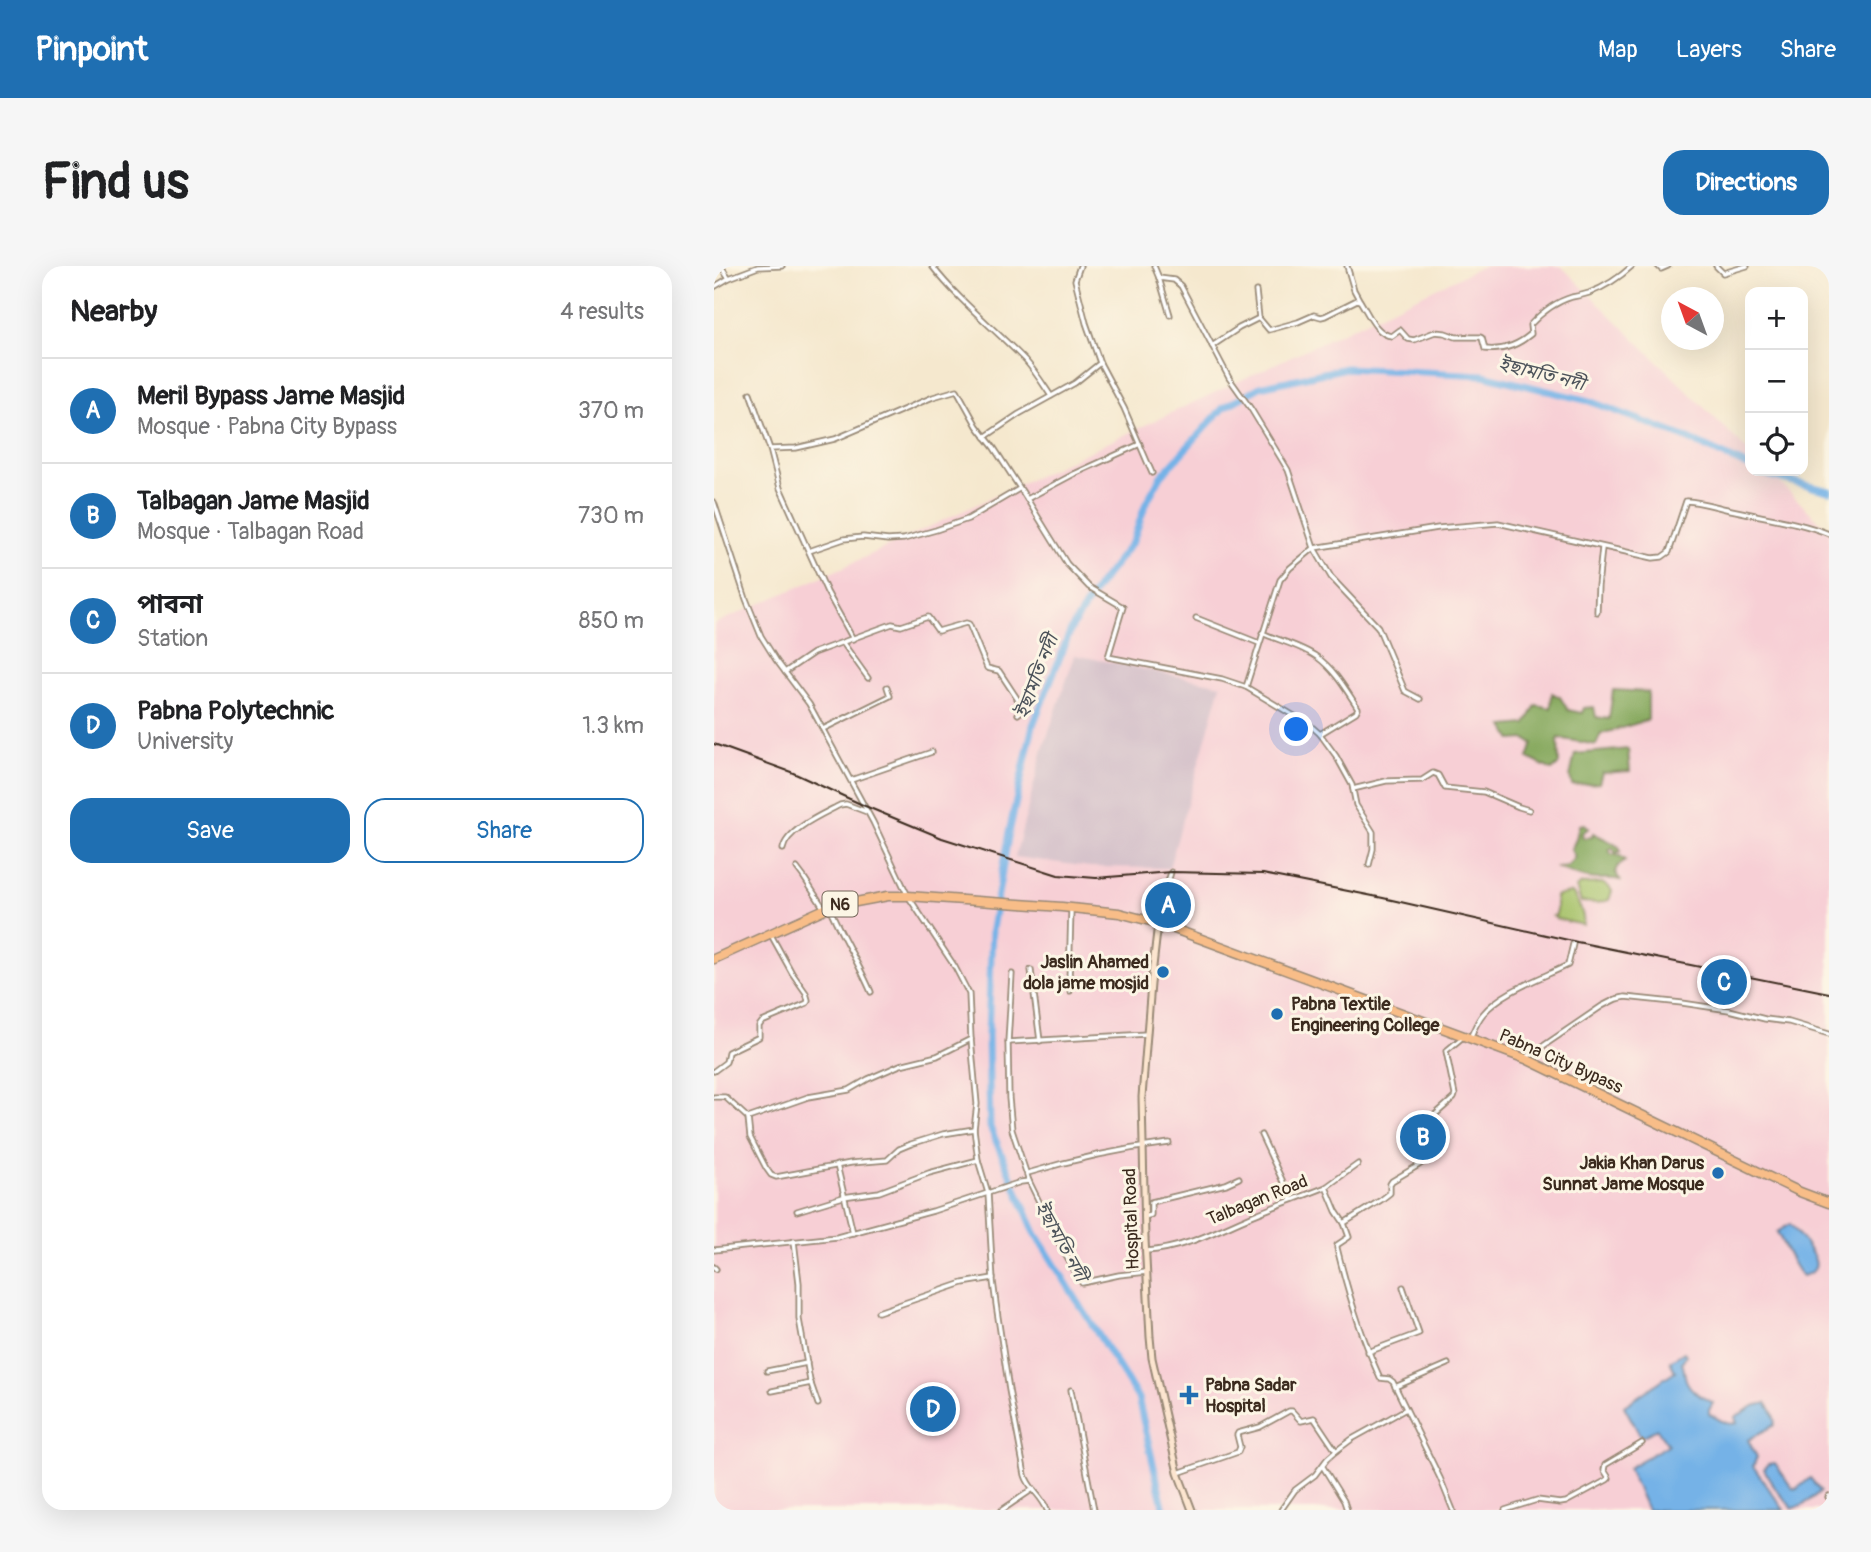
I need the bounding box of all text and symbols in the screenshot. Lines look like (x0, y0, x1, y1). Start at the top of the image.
text: Pinpoint (35, 29, 148, 70)
text: Map (1598, 35, 1638, 64)
text: Layers (1676, 35, 1742, 64)
text: Share (1780, 35, 1836, 64)
button: Directions (1663, 150, 1829, 215)
text: Find us (42, 152, 189, 213)
north arrow (1661, 287, 1724, 350)
map controls (1745, 287, 1808, 476)
button: + (1745, 287, 1808, 350)
text: Nearby (70, 293, 157, 330)
text: 4 results (560, 297, 644, 326)
button: − (1745, 350, 1808, 413)
water label: ইছামতি নদী (1496, 352, 1591, 397)
text: Meril Bypass Jame Masjid (137, 380, 405, 412)
text: A (86, 396, 100, 425)
text: 370 m (578, 396, 644, 425)
text: Mosque · Pabna City Bypass (137, 412, 397, 441)
button: locate (1745, 413, 1808, 476)
text: Talbagan Jame Masjid (137, 485, 370, 517)
text: B (86, 501, 100, 530)
text: 730 m (578, 501, 644, 530)
text: Mosque · Talbagan Road (137, 517, 364, 546)
text: পাবনা (137, 589, 203, 621)
text: C (86, 606, 100, 635)
text: 850 m (579, 606, 644, 635)
text: Station (137, 624, 208, 653)
water label: ইছামতি নদী (1010, 627, 1065, 722)
text: Pabna Polytechnic (137, 695, 334, 727)
text: D (86, 711, 100, 740)
text: 1.3 km (582, 711, 644, 740)
your location (1279, 712, 1313, 746)
text: University (137, 727, 233, 756)
button: Save (70, 798, 350, 863)
button: Share (364, 798, 644, 863)
pin: A (1145, 879, 1191, 931)
road number: N6 (822, 891, 858, 916)
place label: Jaslin Ahamed dola jame mosjid (1023, 951, 1149, 995)
pin: C (1701, 956, 1747, 1008)
marker: Jaslin Ahamed dola jame mosjid (1155, 964, 1171, 980)
place label: Pabna Textile Engineering College (1291, 993, 1440, 1037)
marker: Pabna Textile Engineering College (1269, 1006, 1285, 1022)
street label: Pabna City Bypass (1495, 1024, 1626, 1099)
pin: B (1400, 1111, 1446, 1163)
place label: Jakia Khan Darus Sunnat Jame Mosque (1542, 1152, 1705, 1196)
marker: Jakia Khan Darus Sunnat Jame Mosque (1710, 1165, 1726, 1181)
street label: Hospital Road (1118, 1168, 1145, 1270)
street label: Talbagan Road (1203, 1170, 1311, 1231)
water label: ইছামতি নদী (1029, 1197, 1095, 1289)
place label: Pabna Sadar Hospital (1205, 1374, 1297, 1418)
pin: D (910, 1383, 956, 1435)
marker: Pabna Sadar Hospital (1179, 1385, 1199, 1405)

